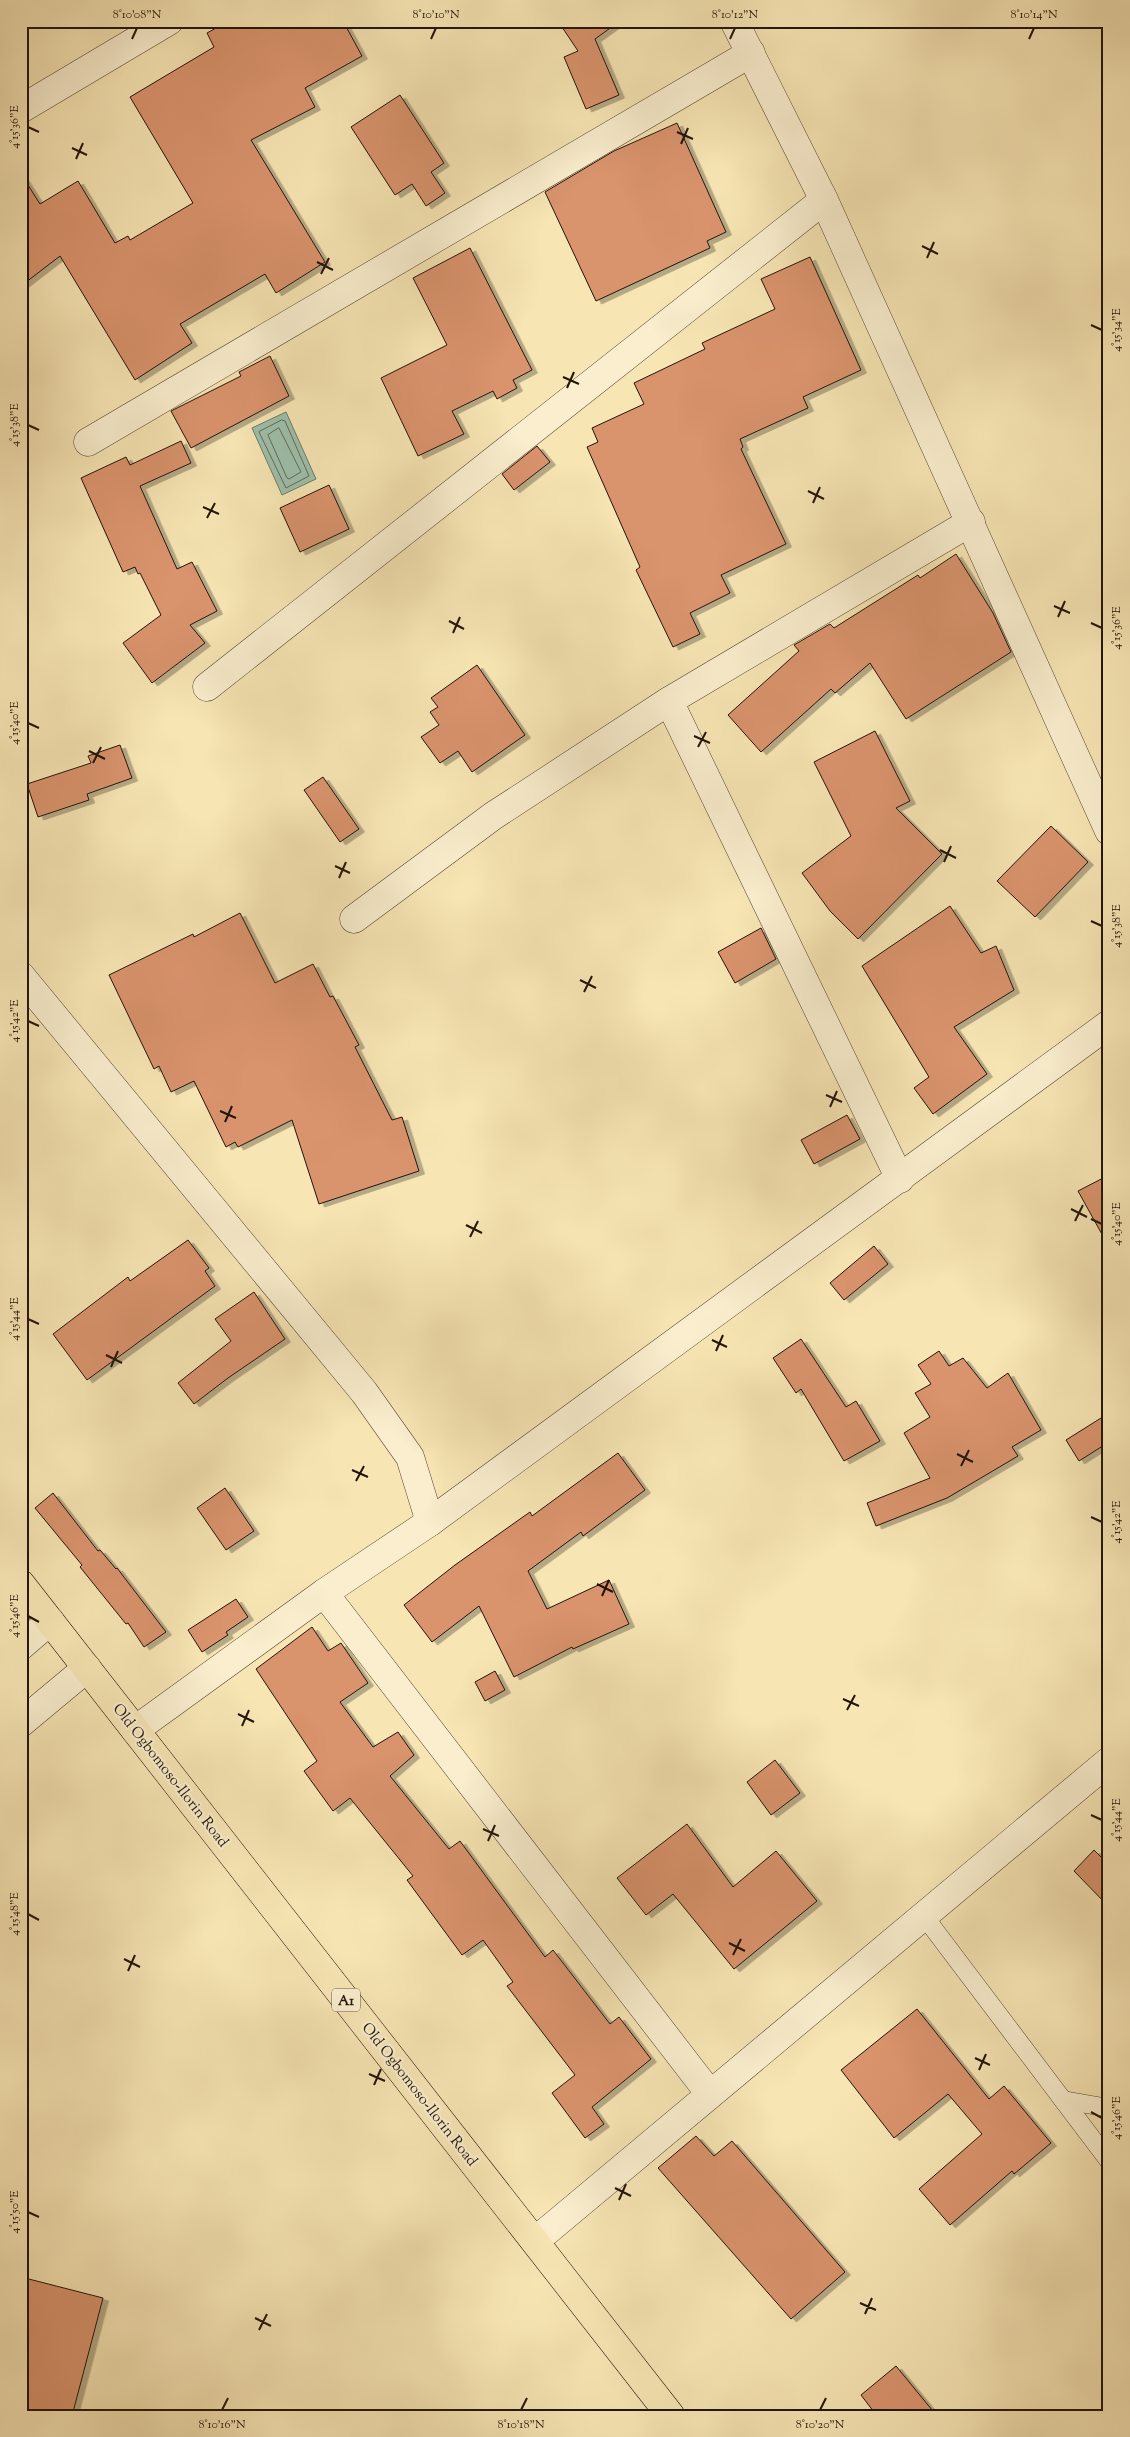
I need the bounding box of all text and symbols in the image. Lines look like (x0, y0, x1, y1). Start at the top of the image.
text: 8°10'08"N (113, 6, 162, 24)
text: 8°10'10"N (413, 6, 460, 24)
text: 8°10'12"N (712, 6, 759, 24)
text: 8°10'14"N (1011, 6, 1058, 24)
text: 4°15'36"E (6, 105, 24, 149)
text: 4°15'34"E (1108, 307, 1126, 352)
text: 4°15'38"E (6, 402, 24, 447)
text: 4°15'36"E (1108, 606, 1126, 650)
text: 4°15'40"E (6, 700, 24, 745)
text: 4°15'38"E (1108, 903, 1126, 948)
text: 4°15'42"E (6, 999, 24, 1043)
text: 4°15'40"E (1108, 1201, 1126, 1246)
text: 4°15'44"E (6, 1296, 24, 1341)
text: 4°15'42"E (1108, 1500, 1126, 1544)
text: 4°15'46"E (6, 1593, 24, 1638)
street label: Old Ogbomoso-Ilorin Road (107, 1700, 233, 1853)
text: 4°15'44"E (1108, 1797, 1126, 1842)
text: 4°15'48"E (6, 1891, 24, 1936)
road number: A1 (332, 1988, 360, 2012)
street label: Old Ogbomoso-Ilorin Road (356, 2019, 482, 2172)
text: 4°15'46"E (1108, 2095, 1126, 2140)
text: 4°15'50"E (6, 2190, 24, 2233)
text: 8°10'16"N (198, 2416, 246, 2434)
text: 8°10'18"N (497, 2416, 545, 2434)
text: 8°10'20"N (796, 2416, 845, 2434)

